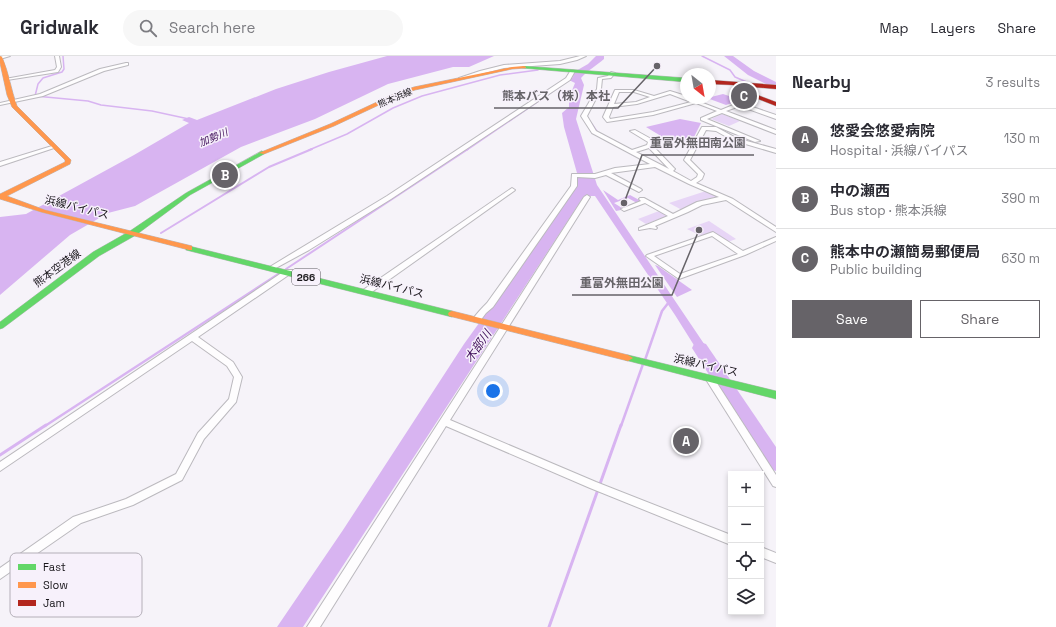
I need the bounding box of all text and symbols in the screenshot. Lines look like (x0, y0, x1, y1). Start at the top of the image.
search box (123, 10, 403, 46)
text: Gridwalk (20, 15, 99, 40)
icon: search (137, 17, 159, 39)
text: Search here (169, 18, 255, 37)
text: Map (879, 19, 909, 37)
text: Layers (931, 19, 975, 37)
text: Share (997, 19, 1036, 37)
north arrow (680, 68, 716, 104)
text: Nearby (792, 71, 851, 93)
text: 3 results (986, 74, 1040, 91)
pin: C (731, 81, 757, 111)
callout: 熊本バス（株）本社 (494, 84, 618, 108)
street label: 熊本浜線 (376, 85, 415, 111)
text: 熊本バス（株）本社 (502, 88, 610, 104)
text: 悠愛会悠愛病院 (830, 121, 935, 140)
water label: 加勢川 (197, 125, 230, 149)
text: A (801, 130, 809, 147)
text: 130 m (1004, 130, 1040, 147)
callout: 重富外無田南公園 (642, 131, 754, 155)
text: 重富外無田南公園 (650, 135, 746, 151)
text: Hospital · 浜線バイパス (830, 142, 968, 159)
pin: B (212, 160, 238, 190)
text: 中の瀬西 (830, 181, 890, 200)
text: B (801, 190, 809, 207)
text: 390 m (1001, 190, 1040, 207)
street label: 浜線バイパス (43, 192, 111, 222)
text: Bus stop · 熊本浜線 (830, 202, 947, 219)
text: 熊本中の瀬簡易郵便局 (830, 242, 980, 261)
street label: 熊本空港線 (31, 246, 83, 290)
text: C (801, 250, 809, 267)
text: 630 m (1001, 250, 1040, 267)
text: Public building (830, 261, 922, 278)
road number: 266 (292, 269, 320, 285)
street label: 浜線バイパス (358, 271, 426, 301)
callout: 重富外無田公園 (572, 271, 672, 295)
text: 重富外無田公園 (580, 275, 664, 291)
button: Save (792, 300, 912, 338)
button: Share (920, 300, 1040, 338)
water label: 木部川 (461, 325, 496, 365)
street label: 浜線バイパス (672, 351, 740, 379)
your location (483, 381, 503, 401)
pin: A (673, 426, 699, 456)
map controls (728, 471, 764, 615)
button: + (728, 471, 764, 507)
button: − (728, 507, 764, 543)
button: locate (728, 543, 764, 579)
legend (10, 553, 142, 617)
text: Fast (43, 560, 66, 574)
text: Slow (43, 578, 68, 592)
button: layers (728, 579, 764, 615)
text: Jam (43, 596, 65, 610)

